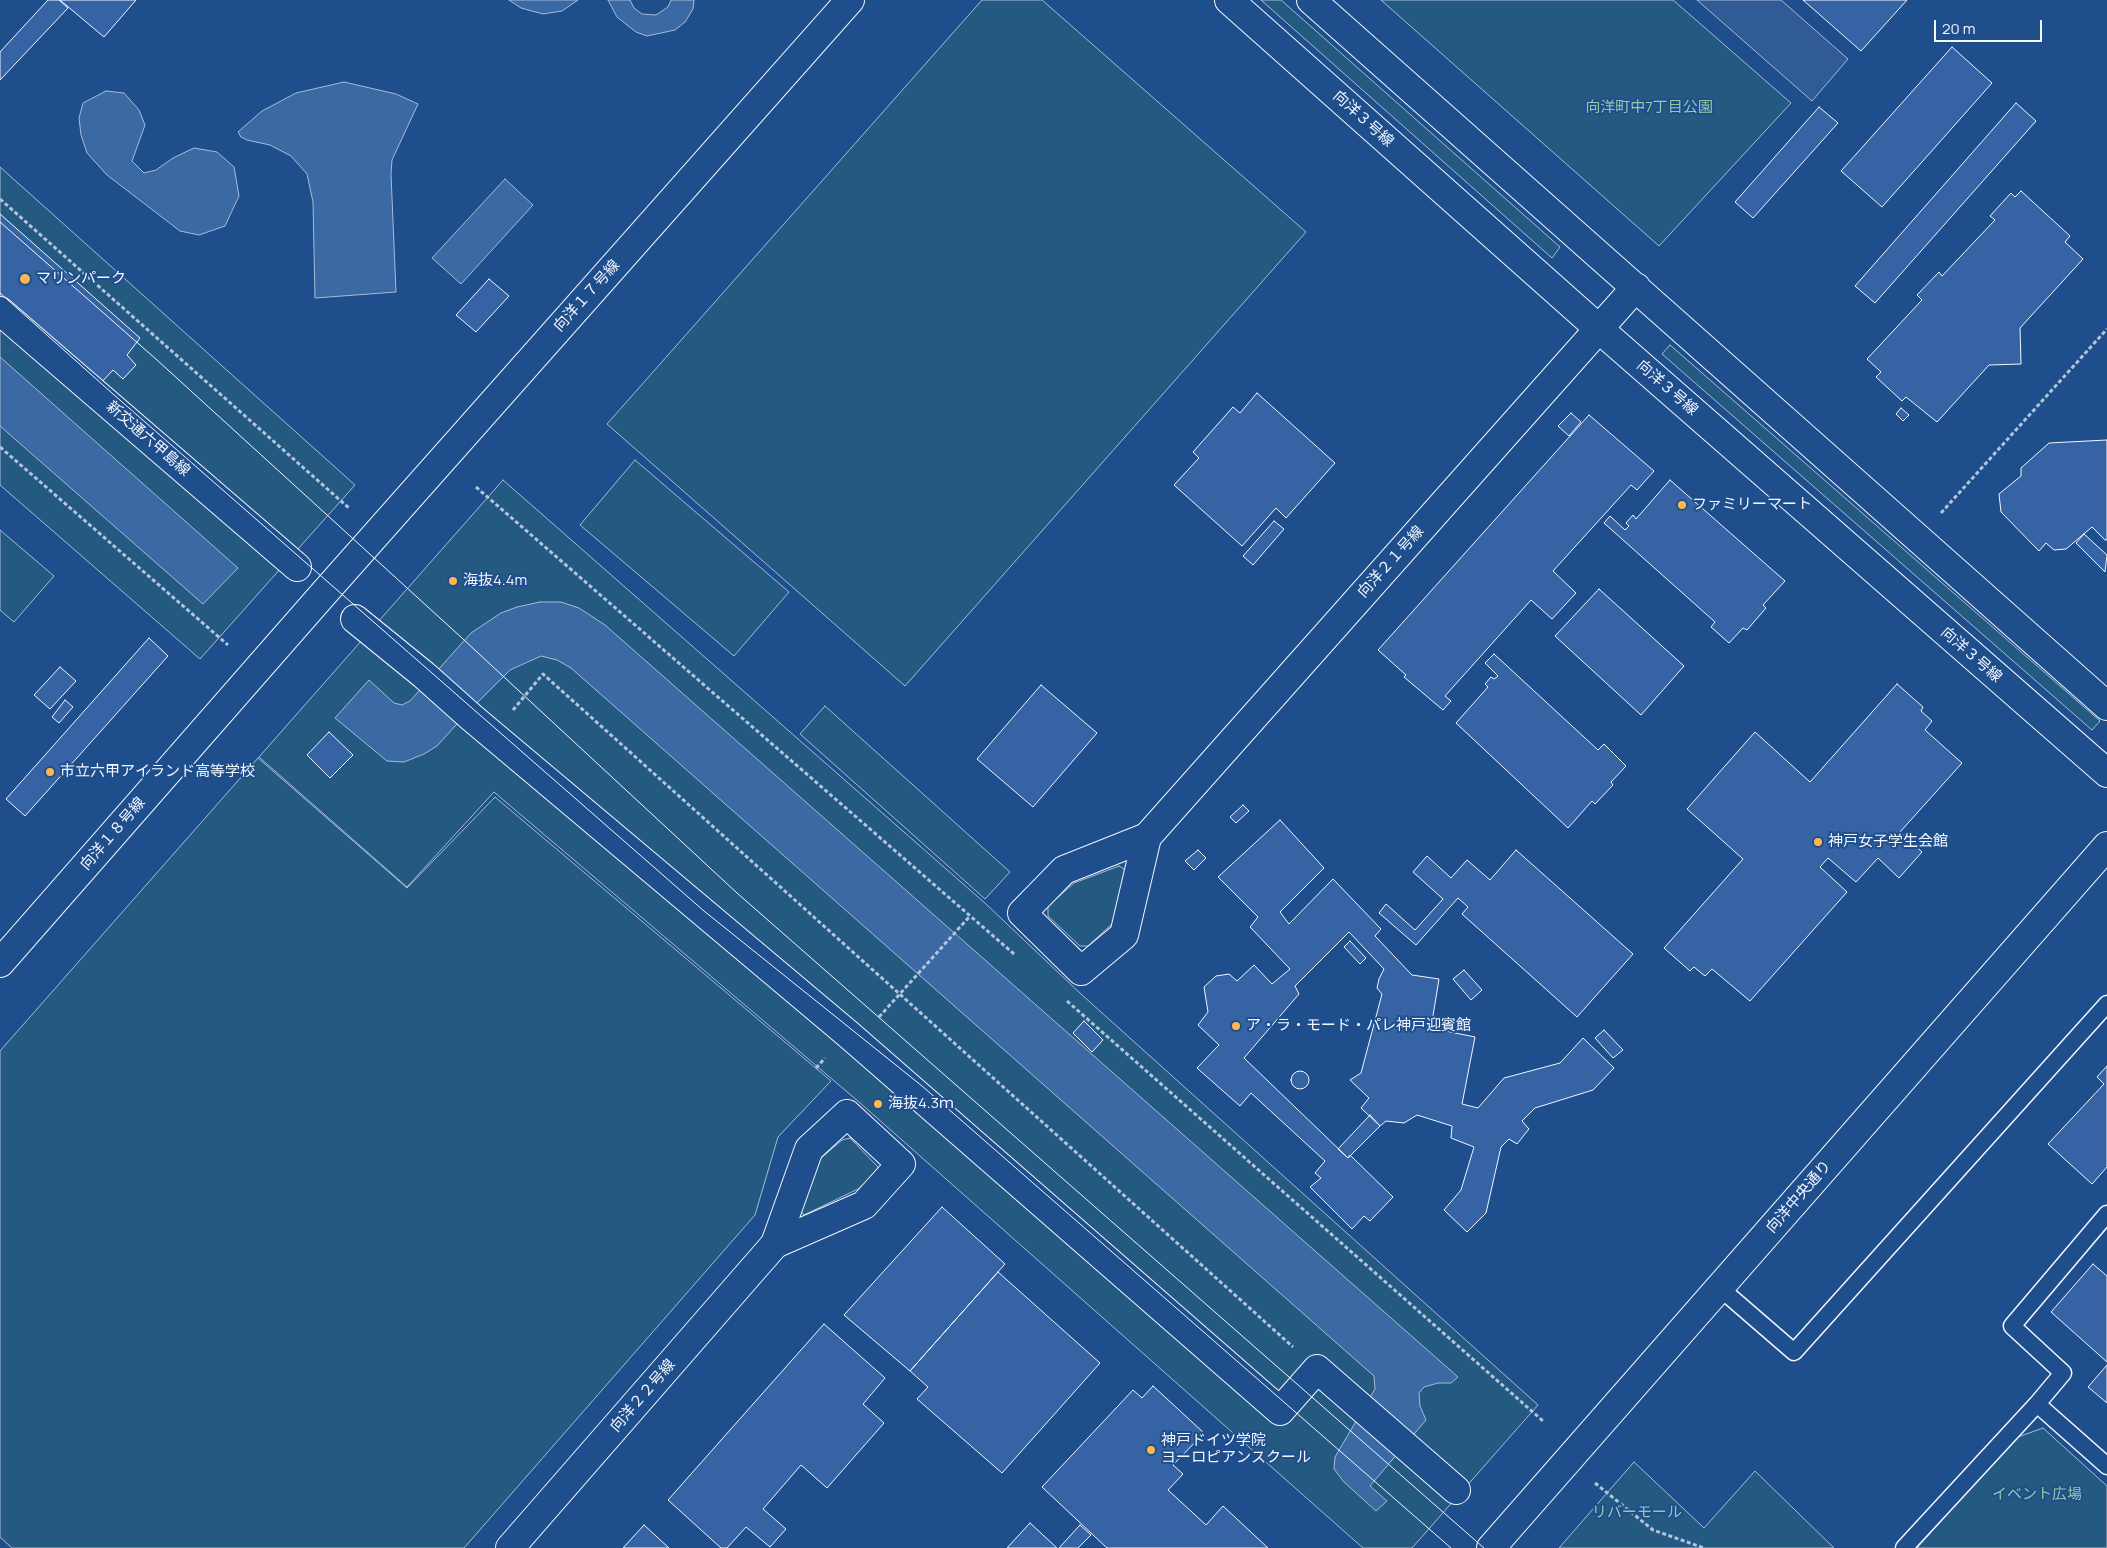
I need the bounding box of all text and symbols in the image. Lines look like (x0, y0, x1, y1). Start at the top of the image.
scale bar (1937, 10, 2044, 42)
text: 20 m (1942, 18, 1975, 39)
street label: 向洋３号線 (1329, 87, 1397, 151)
park label: 向洋町中7丁目公園 (1585, 99, 1713, 117)
street label: 向洋１７号線 (550, 257, 624, 335)
place label: マリンパーク (36, 270, 126, 288)
marker: マリンパーク (18, 272, 32, 286)
street label: 向洋３号線 (1633, 357, 1701, 419)
street label: 新交通六甲島線 (102, 398, 194, 480)
place label: ファミリーマート (1692, 496, 1812, 514)
marker: ファミリーマート (1676, 499, 1688, 511)
street label: 向洋２１号線 (1354, 523, 1428, 601)
place label: 海抜4.4m (463, 572, 527, 590)
marker: 海抜4.4m (447, 575, 459, 587)
street label: 向洋３号線 (1937, 624, 2005, 686)
place label: 市立六甲アイランド高等学校 (60, 763, 255, 781)
marker: 市立六甲アイランド高等学校 (44, 766, 56, 778)
street label: 向洋１８号線 (77, 794, 149, 874)
place label: 神戸女子学生会館 (1828, 833, 1948, 851)
marker: 神戸女子学生会館 (1812, 836, 1824, 848)
place label: ア・ラ・モード・パレ神戸迎賓館 (1246, 1017, 1471, 1035)
marker: ア・ラ・モード・パレ神戸迎賓館 (1230, 1020, 1242, 1032)
place label: 海抜4.3ｍ (888, 1095, 954, 1113)
marker: 海抜4.3ｍ (872, 1098, 884, 1110)
street label: 向洋中央通り (1763, 1157, 1835, 1237)
street label: 向洋２２号線 (607, 1356, 679, 1436)
place label: 神戸ドイツ学院 ヨーロピアンスクール (1161, 1432, 1311, 1467)
marker: 神戸ドイツ学院 ヨーロピアンスクール (1145, 1444, 1157, 1456)
park label: イベント広場 (1992, 1486, 2082, 1504)
park label: リバーモール (1592, 1504, 1682, 1522)

